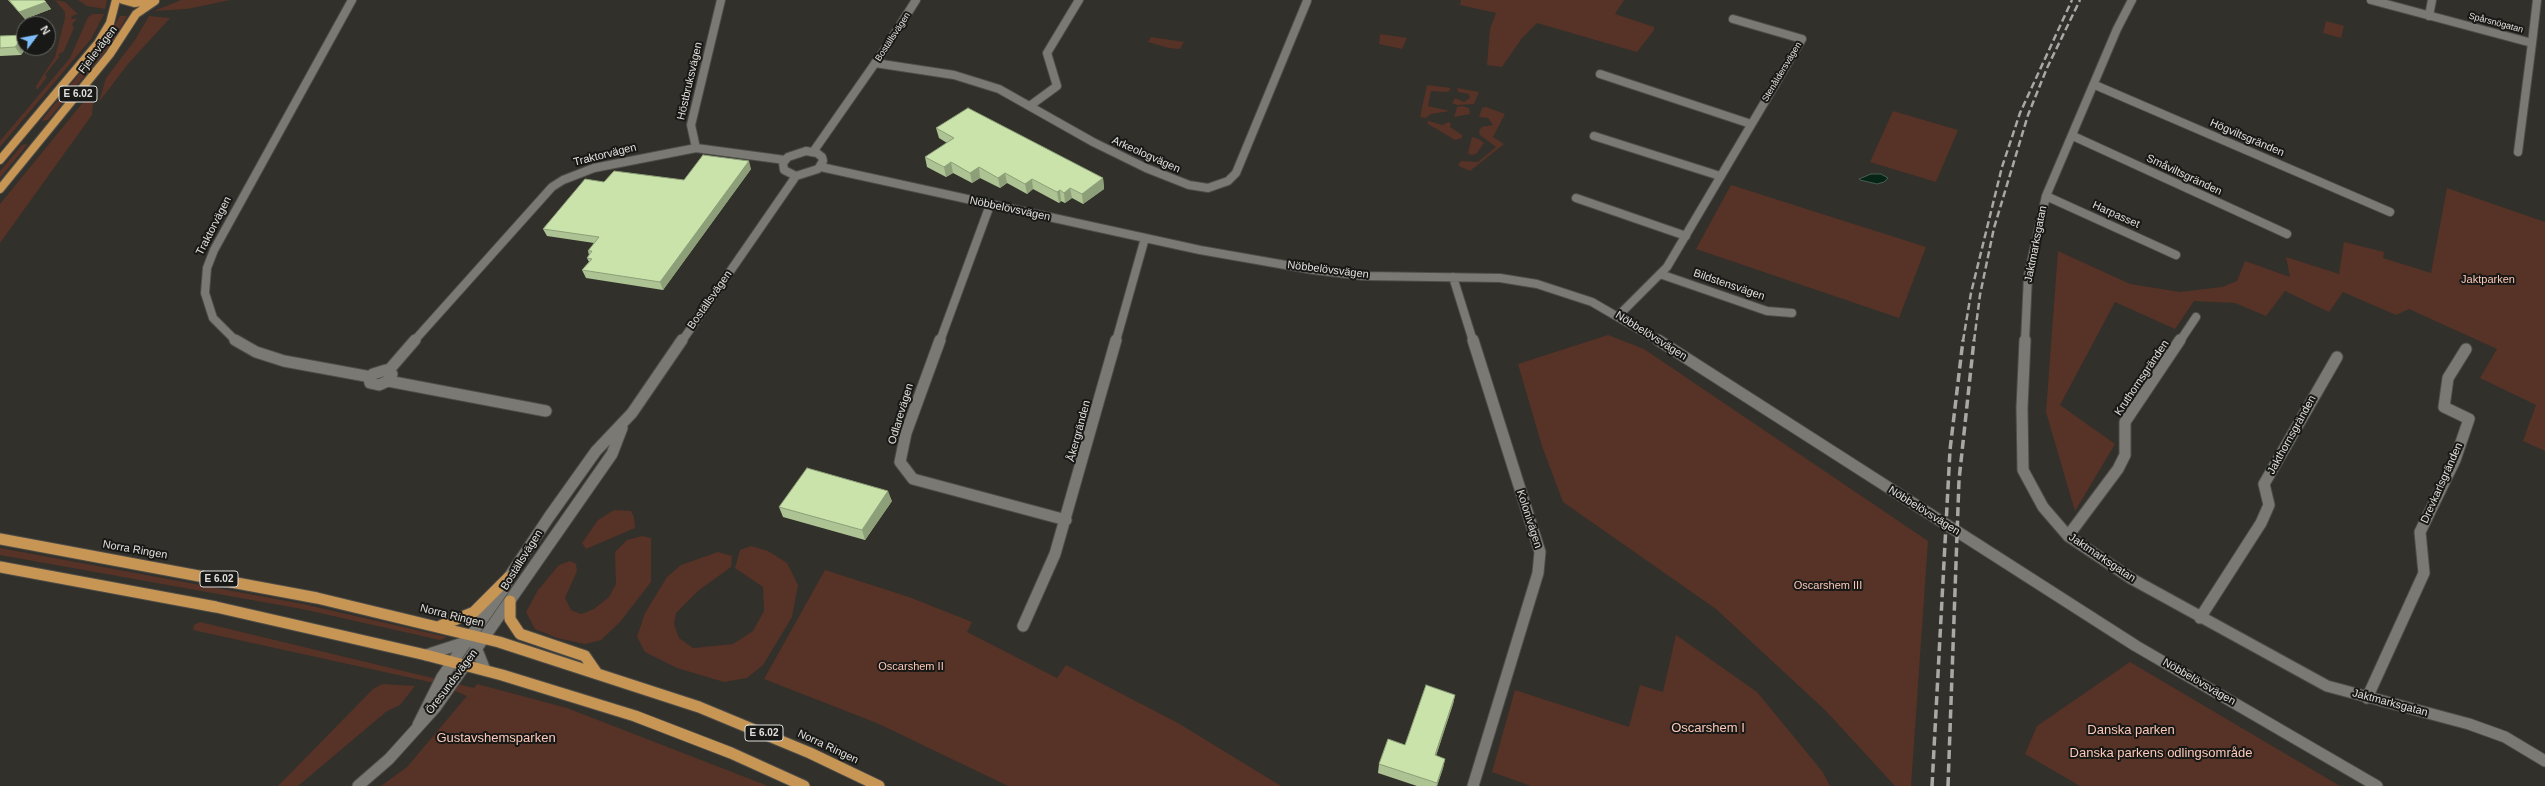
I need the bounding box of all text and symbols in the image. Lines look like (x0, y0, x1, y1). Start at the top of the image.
street label: Boställsvägen (873, 11, 913, 63)
street label: Spårsnögatan (2468, 11, 2524, 35)
north arrow (16, 16, 56, 56)
text: N (38, 24, 53, 37)
street label: Fjelievägen (76, 24, 120, 76)
street label: Stenåldersvägen (1760, 40, 1804, 104)
street label: Höstbruksvägen (675, 41, 705, 121)
road number: E 6.02 (59, 86, 97, 102)
street label: Högviltsgränden (2208, 116, 2286, 160)
street label: Arkeologvägen (1110, 134, 1182, 176)
street label: Traktorvägen (572, 141, 638, 169)
street label: Småviltsgränden (2144, 152, 2224, 198)
street label: Traktorvägen (194, 194, 234, 258)
street label: Nöbbelövsvägen (969, 194, 1051, 224)
street label: Harpasset (2090, 199, 2142, 231)
street label: Jaktmarksgatan (2022, 205, 2050, 283)
street label: Nöbbelövsvägen (1287, 258, 1369, 282)
street label: Bildstensvägen (1692, 267, 1766, 303)
street label: Boställsvägen (685, 268, 735, 332)
park label: Jaktparken (2461, 273, 2515, 287)
street label: Nöbbelövsvägen (1613, 309, 1689, 363)
street label: Kruthornsgränden (2112, 338, 2172, 418)
street label: Odlarevägen (885, 382, 917, 446)
street label: Jakthornsgränden (2265, 393, 2319, 477)
street label: Åkergränden (1064, 399, 1094, 463)
street label: Drevkarlsgränden (2418, 441, 2466, 525)
street label: Nöbbelövsvägen (1886, 484, 1962, 538)
street label: Kolonivägen (1513, 488, 1545, 550)
street label: Boställsvägen (498, 527, 546, 593)
street label: Jaktmarksgatan (2066, 531, 2138, 585)
street label: Norra Ringen (102, 538, 168, 562)
road number: E 6.02 (200, 571, 238, 587)
park label: Oscarshem III (1794, 579, 1862, 593)
street label: Norra Ringen (419, 602, 485, 630)
street label: Öresundsvägen (423, 647, 481, 717)
street label: Nöbbelövsvägen (2160, 656, 2238, 708)
park label: Oscarshem II (878, 660, 944, 674)
street label: Jaktmarksgatan (2351, 687, 2429, 719)
park label: Oscarshem I (1671, 720, 1745, 736)
park label: Danska parken (2087, 722, 2175, 738)
road number: E 6.02 (745, 725, 783, 741)
street label: Norra Ringen (796, 727, 860, 767)
park label: Gustavshemsparken (436, 730, 556, 746)
park label: Danska parkens odlingsområde (2070, 745, 2252, 761)

